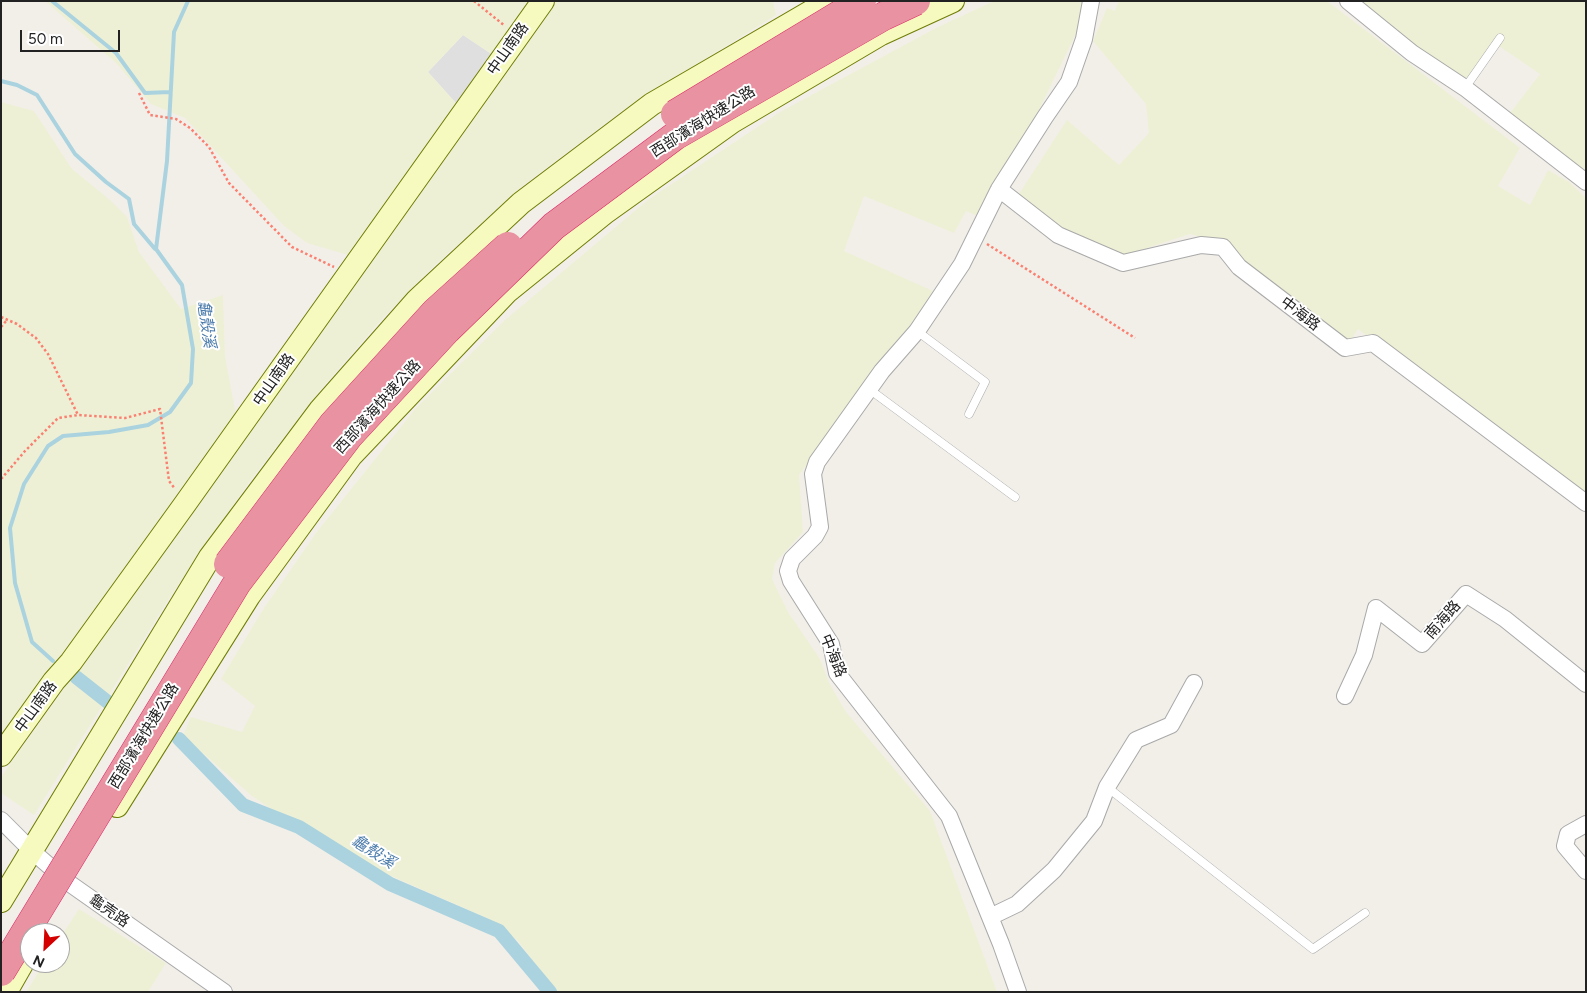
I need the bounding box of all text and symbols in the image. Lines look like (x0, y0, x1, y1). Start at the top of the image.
street label: 中山南路 (483, 19, 533, 79)
scale bar (22, 20, 122, 52)
text: 50 m (28, 30, 63, 48)
street label: 西部濱海快速公路 (647, 83, 759, 161)
street label: 中海路 (1277, 293, 1323, 335)
water label: 龜殼溪 (193, 299, 219, 349)
street label: 中山南路 (249, 350, 299, 410)
street label: 西部濱海快速公路 (331, 356, 425, 458)
street label: 南海路 (1421, 597, 1465, 643)
street label: 中海路 (816, 632, 850, 680)
street label: 中山南路 (11, 677, 61, 737)
street label: 西部濱海快速公路 (105, 680, 183, 792)
water label: 龜殼溪 (348, 831, 398, 873)
street label: 龜壳路 (85, 891, 133, 931)
north arrow (20, 923, 70, 973)
text: N (30, 951, 47, 971)

